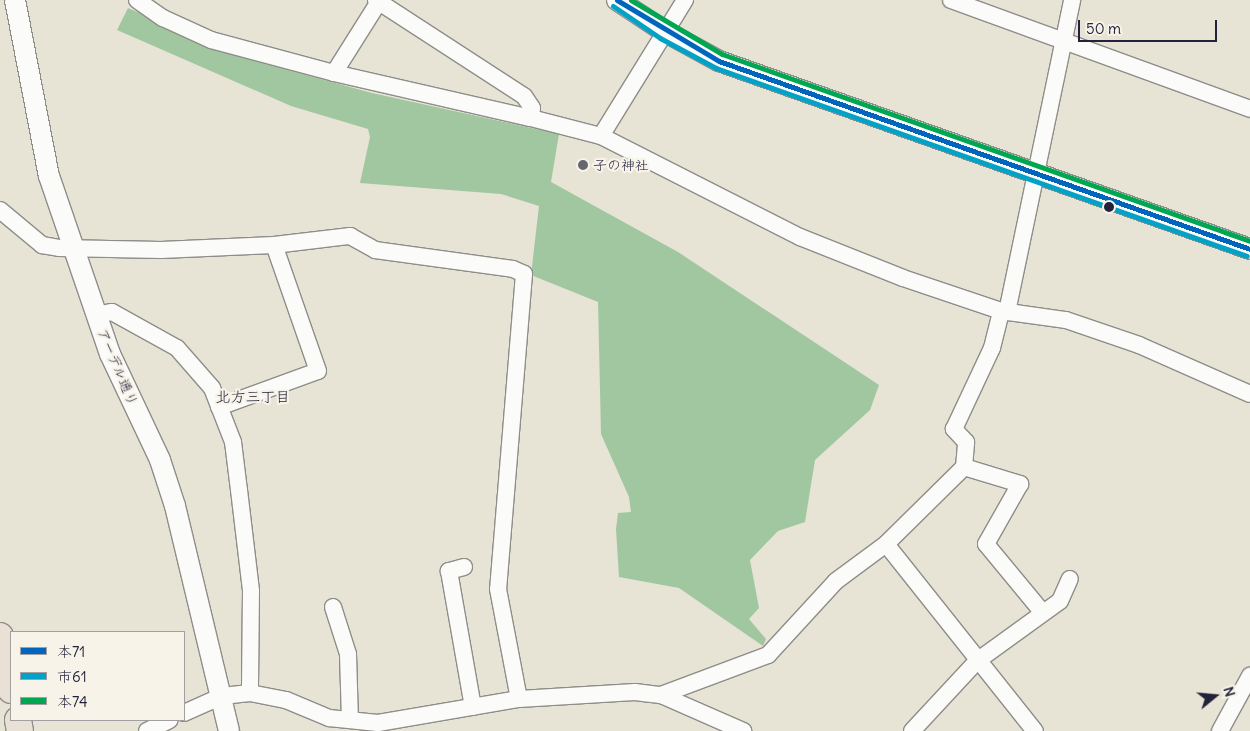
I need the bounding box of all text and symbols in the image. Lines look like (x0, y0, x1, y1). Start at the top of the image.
scale bar (1080, 10, 1219, 42)
text: 50 m (1086, 19, 1121, 38)
place label: 子の神社 (593, 157, 649, 173)
marker: 子の神社 (577, 159, 589, 171)
unlabelled marker (1104, 202, 1114, 212)
street label: アーデル通り (94, 325, 142, 409)
district label: 北方三丁目 (216, 388, 290, 406)
legend (10, 631, 185, 721)
text: 本71 (57, 642, 85, 661)
text: 市61 (57, 667, 87, 686)
north arrow (1190, 671, 1240, 721)
text: N (1219, 684, 1239, 699)
text: 本74 (57, 692, 88, 711)

